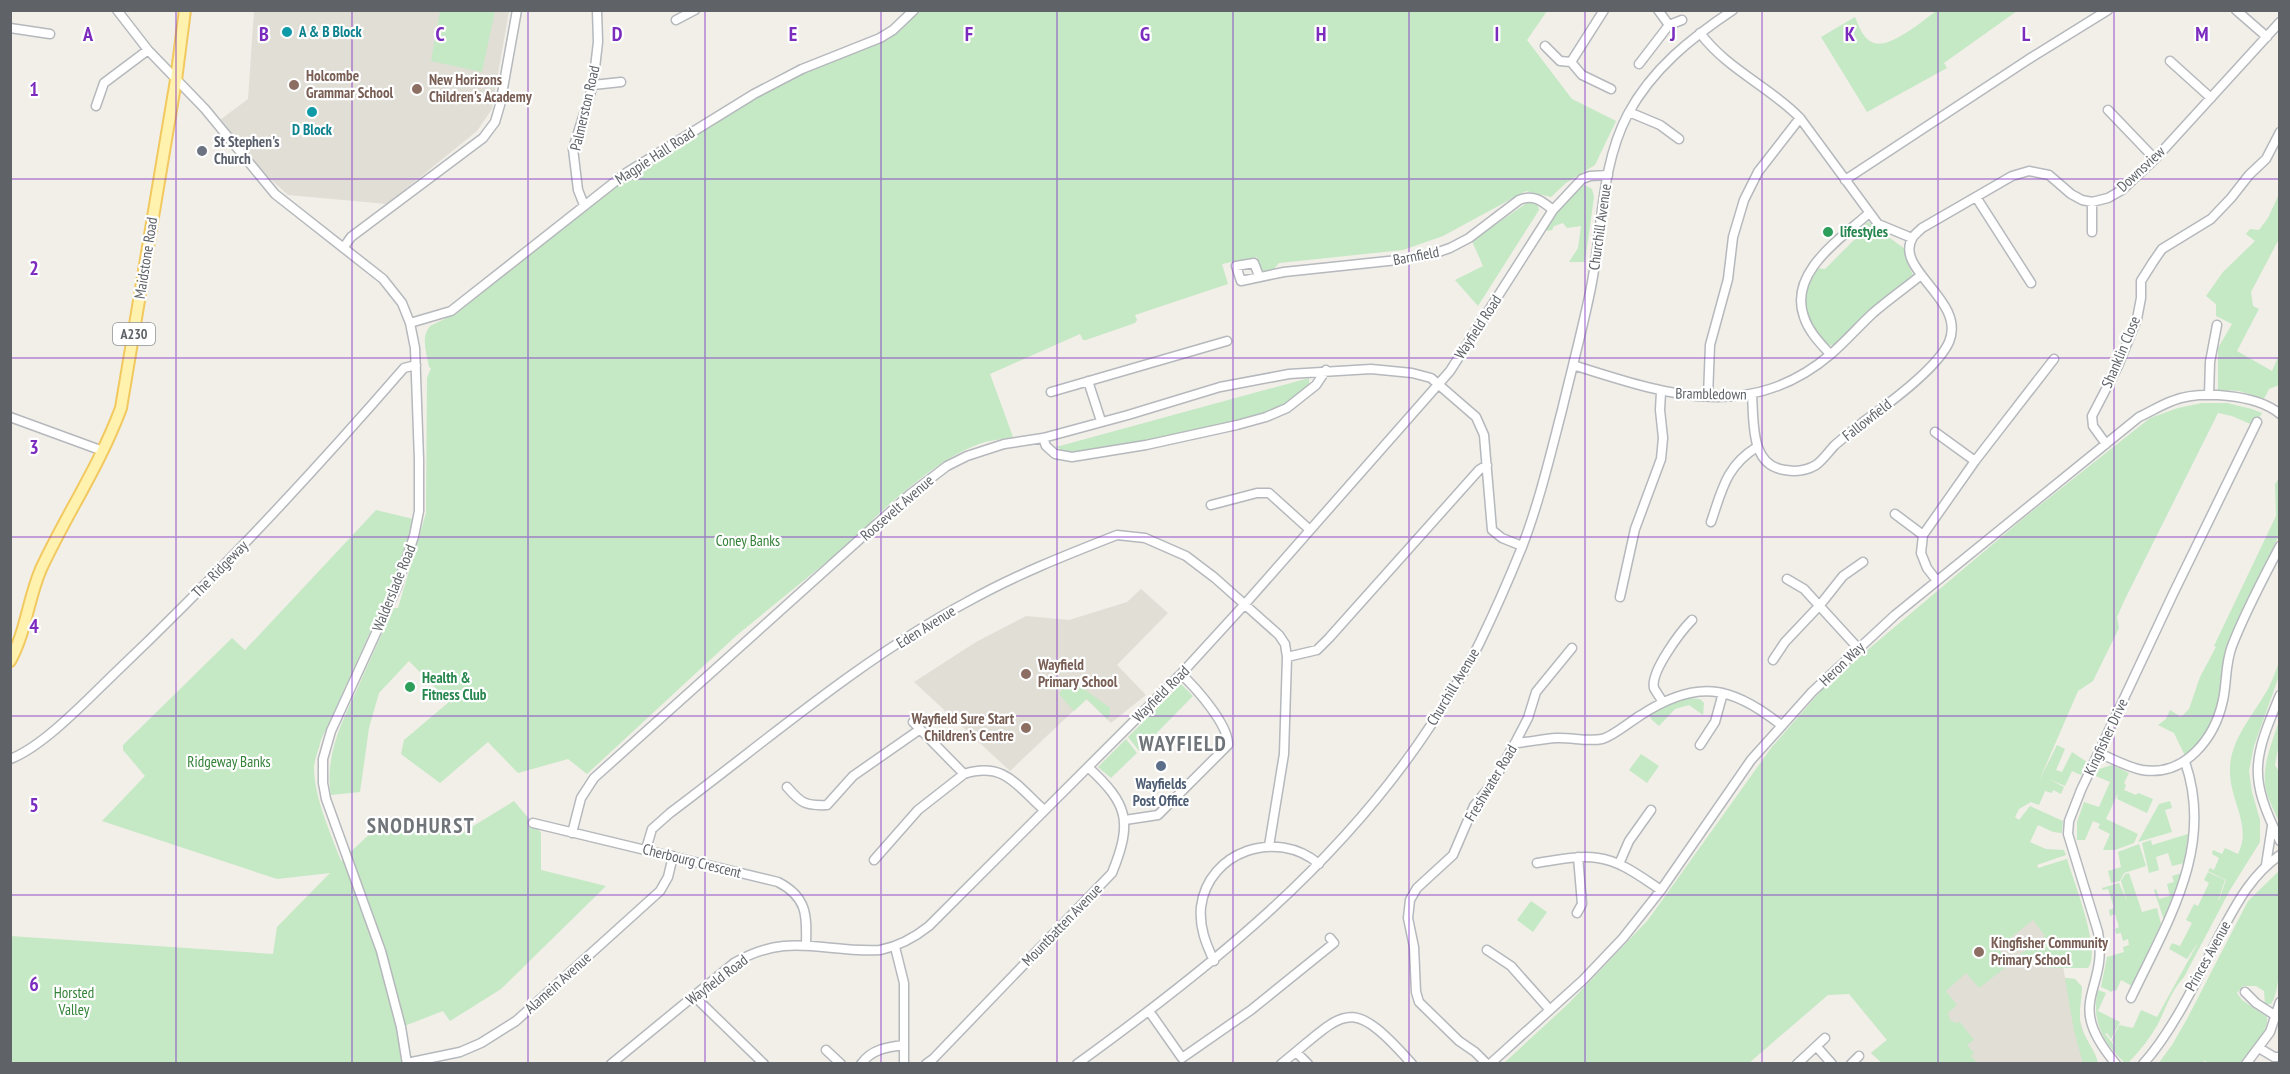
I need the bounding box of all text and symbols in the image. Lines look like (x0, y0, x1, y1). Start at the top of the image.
text: A (82, 21, 94, 47)
text: B (259, 21, 269, 47)
text: C (435, 21, 445, 47)
text: D (612, 21, 623, 47)
text: E (789, 21, 797, 47)
text: F (965, 21, 973, 47)
text: G (1140, 21, 1150, 47)
text: H (1316, 21, 1326, 47)
text: I (1495, 21, 1499, 47)
text: J (1669, 21, 1676, 47)
text: K (1845, 21, 1856, 47)
text: L (2022, 21, 2031, 47)
text: M (2195, 21, 2209, 47)
place label: A & B Block (298, 22, 363, 41)
marker: A & B Block (280, 25, 294, 39)
street label: Palmerston Road (565, 63, 604, 152)
place label: Holcombe Grammar School (306, 66, 394, 102)
place label: New Horizons Children's Academy (429, 70, 533, 106)
text: 1 (29, 76, 39, 102)
marker: Holcombe Grammar School (287, 78, 301, 92)
marker: New Horizons Children's Academy (410, 82, 424, 96)
marker: D Block (305, 105, 319, 119)
place label: D Block (292, 120, 333, 139)
street label: Magpie Hall Road (611, 123, 698, 188)
place label: St Stephen's Church (214, 132, 280, 168)
street label: Downsview (2113, 142, 2169, 196)
marker: St Stephen's Church (195, 144, 209, 158)
street label: Churchill Avenue (1584, 183, 1615, 271)
street label: Maidstone Road (130, 216, 161, 300)
place label: lifestyles (1840, 222, 1888, 241)
marker: lifestyles (1821, 225, 1835, 239)
street label: Barnfield (1391, 242, 1441, 269)
text: 2 (29, 255, 39, 281)
street label: Wayfield Road (1450, 291, 1505, 362)
street label: Shanklin Close (2097, 313, 2144, 391)
road number: A230 (113, 323, 155, 345)
street label: Brambledown (1675, 383, 1747, 404)
street label: Fallowfield (1838, 395, 1895, 445)
text: 3 (29, 434, 39, 460)
street label: Roosevelt Avenue (856, 471, 937, 545)
park label: Coney Banks (716, 531, 780, 550)
street label: The Ridgeway (188, 536, 252, 601)
street label: Walderslade Road (368, 542, 420, 634)
street label: Eden Avenue (893, 601, 959, 652)
text: 4 (29, 613, 39, 639)
street label: Heron Way (1815, 637, 1868, 690)
street label: Churchill Avenue (1422, 645, 1483, 729)
place label: Wayfield Primary School (1037, 655, 1118, 691)
street label: Wayfield Road (1128, 661, 1193, 726)
marker: Wayfield Primary School (1019, 667, 1033, 681)
place label: Health & Fitness Club (422, 668, 487, 704)
marker: Health & Fitness Club (403, 680, 417, 694)
street label: Kingfisher Drive (2079, 695, 2132, 778)
place label: Wayfield Sure Start Children’s Centre (911, 709, 1015, 745)
marker: Wayfield Sure Start Children’s Centre (1019, 721, 1033, 735)
district label: WAYFIELD (1138, 730, 1227, 757)
street label: Freshwater Road (1460, 741, 1521, 825)
park label: Ridgeway Banks (187, 752, 271, 771)
marker: Wayfields Post Office (1154, 759, 1168, 773)
place label: Wayfields Post Office (1133, 774, 1189, 810)
text: 5 (29, 792, 39, 818)
district label: SNODHURST (367, 812, 475, 839)
street label: Cherbourg Crescent (641, 839, 743, 882)
street label: Mountbatten Avenue (1018, 879, 1106, 970)
street label: Princes Avenue (2180, 917, 2235, 994)
place label: Kingfisher Community Primary School (1991, 933, 2109, 969)
marker: Kingfisher Community Primary School (1972, 945, 1986, 959)
street label: Alamein Avenue (520, 948, 595, 1017)
street label: Wayfield Road (682, 950, 751, 1009)
text: 6 (29, 971, 39, 997)
park label: Horsted Valley (54, 983, 94, 1019)

